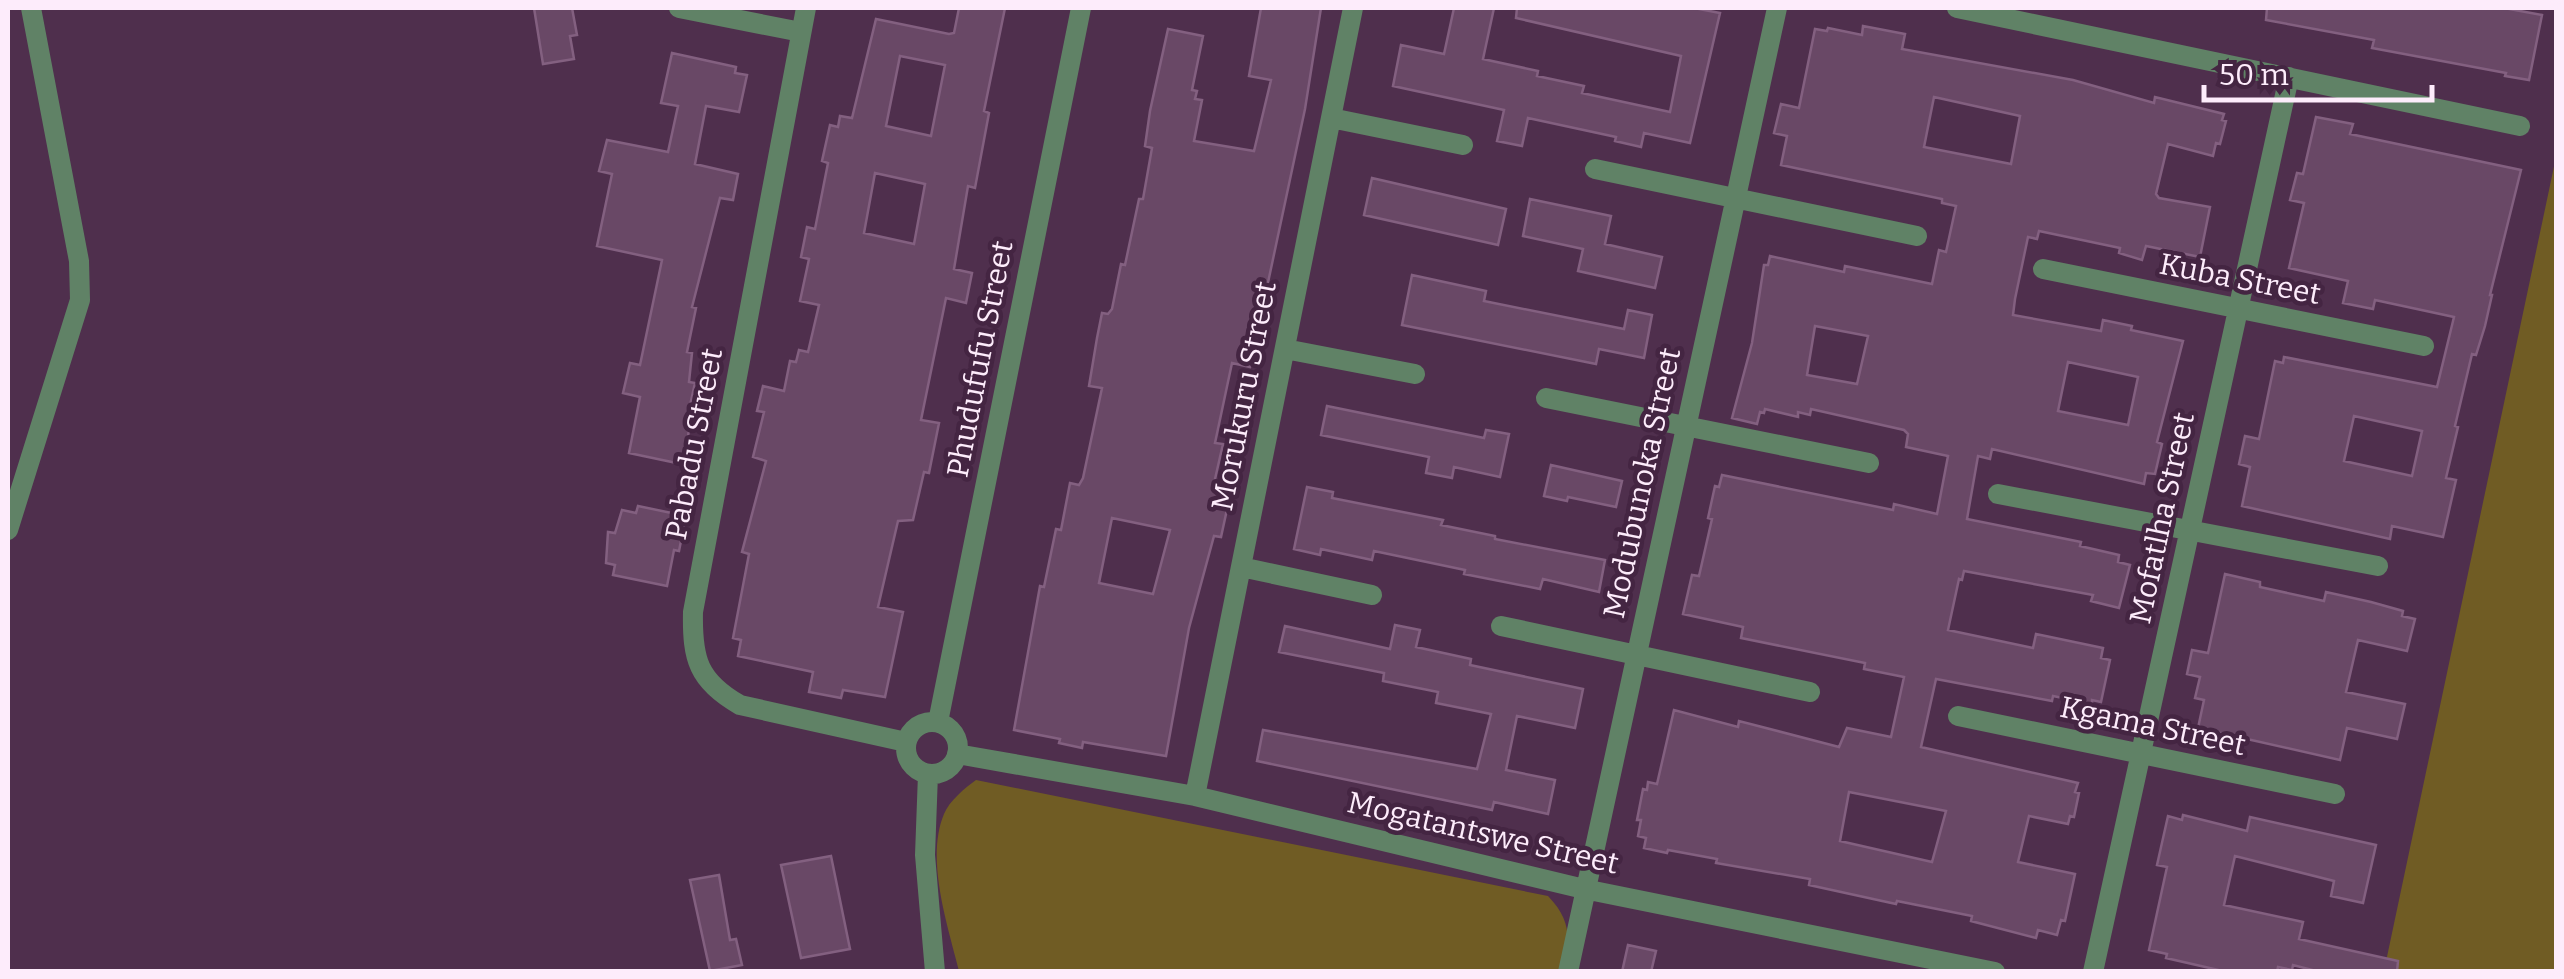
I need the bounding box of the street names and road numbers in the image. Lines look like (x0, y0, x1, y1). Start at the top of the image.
street label: Phudufufu Street (939, 238, 1021, 480)
street label: Kuba Street (2156, 246, 2324, 312)
street label: Morukuru Street (1204, 278, 1284, 514)
street label: Modubunoka Street (1596, 344, 1688, 621)
street label: Pabadu Street (658, 345, 730, 543)
street label: Mofatlha Street (2122, 409, 2202, 627)
street label: Kgama Street (2057, 689, 2249, 763)
street label: Mogatantswe Street (1344, 784, 1622, 882)

